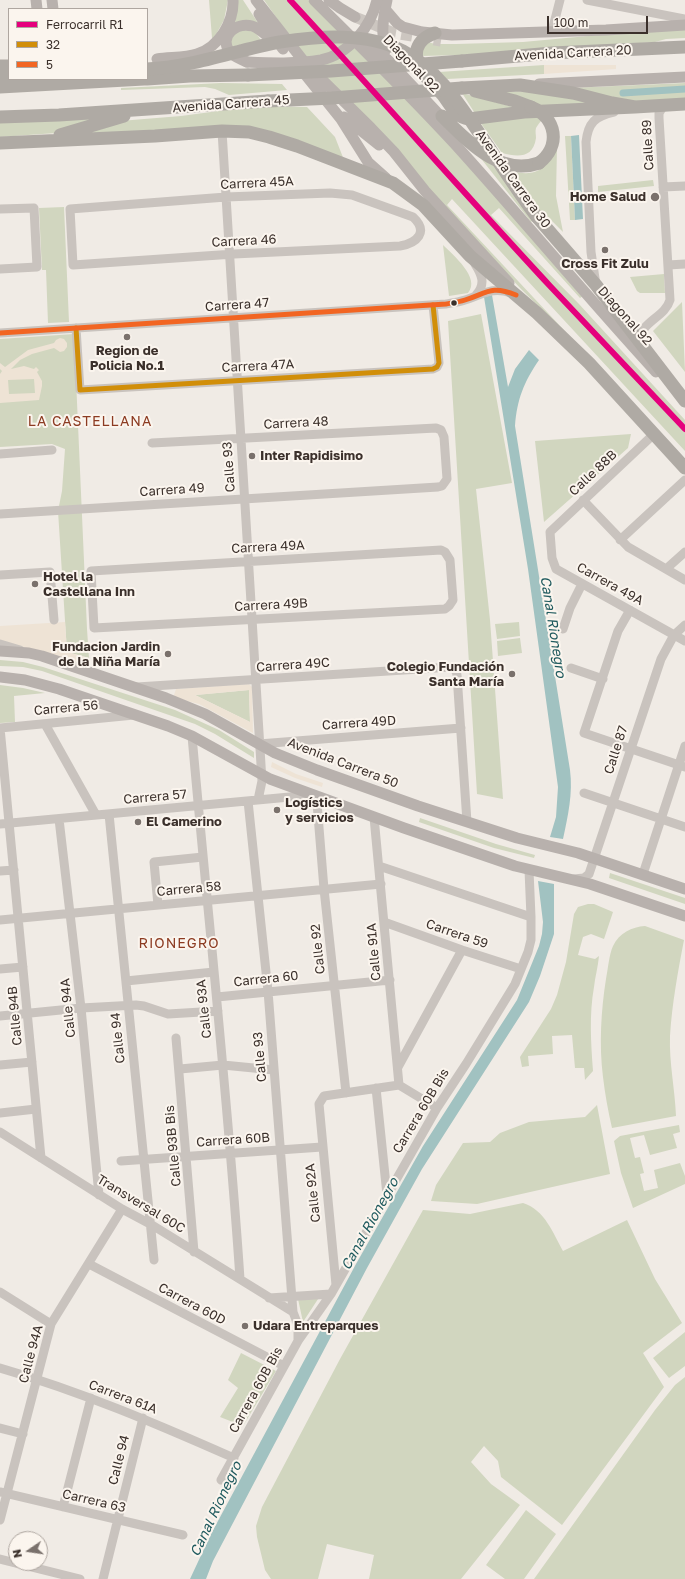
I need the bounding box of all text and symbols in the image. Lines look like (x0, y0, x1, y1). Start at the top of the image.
legend (8, 8, 148, 80)
scale bar (549, 8, 650, 34)
text: 100 m (554, 15, 588, 30)
text: Ferrocarril R1 (46, 17, 123, 32)
street label: Diagonal 92 (380, 32, 442, 96)
text: 32 (46, 37, 60, 52)
street label: Avenida Carrera 20 (514, 42, 632, 64)
text: 5 (46, 57, 53, 72)
street label: Avenida Carrera 45 (172, 92, 290, 116)
street label: Calle 89 (639, 119, 657, 171)
street label: Avenida Carrera 30 (472, 127, 554, 231)
street label: Carrera 45A (220, 173, 294, 193)
place label: Home Salud (570, 189, 646, 205)
marker: Home Salud (649, 191, 661, 203)
street label: Carrera 46 (211, 232, 277, 250)
marker: Cross Fit Zulu (600, 245, 610, 255)
place label: Cross Fit Zulu (561, 256, 649, 272)
street label: Diagonal 92 (594, 283, 656, 349)
street label: Carrera 47 (204, 295, 270, 315)
unlabelled marker (449, 298, 459, 308)
marker: Region de Policia No.1 (122, 332, 132, 342)
place label: Region de Policia No.1 (90, 343, 164, 374)
street label: Carrera 47A (221, 356, 295, 376)
district label: LA CASTELLANA (28, 414, 152, 430)
street label: Carrera 48 (263, 414, 329, 432)
street label: Calle 93 (219, 441, 239, 493)
street label: Calle 88B (566, 447, 620, 499)
place label: Inter Rapidisimo (260, 448, 363, 464)
marker: Inter Rapidisimo (247, 451, 257, 461)
street label: Carrera 49 (139, 480, 205, 500)
street label: Carrera 49A (231, 537, 305, 557)
street label: Carrera 49A (574, 559, 646, 609)
place label: Hotel la Castellana Inn (43, 569, 135, 600)
water label: Canal Rionegro (537, 575, 569, 679)
marker: Hotel la Castellana Inn (30, 579, 40, 589)
street label: Carrera 49B (234, 595, 308, 615)
place label: Fundacion Jardin de la Niña María (52, 639, 160, 670)
marker: Fundacion Jardin de la Niña María (163, 649, 173, 659)
street label: Carrera 49C (256, 655, 330, 675)
place label: Colegio Fundación Santa María (387, 659, 504, 690)
marker: Colegio Fundación Santa María (507, 669, 517, 679)
street label: Carrera 56 (33, 697, 99, 719)
street label: Carrera 49D (321, 713, 397, 733)
street label: Calle 87 (601, 724, 631, 776)
street label: Avenida Carrera 50 (285, 735, 401, 791)
street label: Carrera 57 (123, 786, 187, 808)
place label: Logístics y servicios (285, 795, 354, 826)
marker: Logístics y servicios (272, 805, 282, 815)
place label: El Camerino (146, 814, 222, 830)
marker: El Camerino (133, 817, 143, 827)
street label: Carrera 58 (156, 878, 222, 900)
street label: Carrera 59 (424, 916, 490, 952)
street label: Calle 91A (364, 922, 384, 982)
street label: Calle 92 (308, 923, 328, 975)
district label: RIONEGRO (138, 936, 220, 952)
street label: Carrera 60 (233, 968, 299, 990)
street label: Calle 94A (57, 978, 79, 1038)
street label: Calle 93A (193, 979, 215, 1039)
street label: Calle 94B (5, 986, 25, 1046)
street label: Calle 94 (108, 1012, 128, 1064)
street label: Calle 93 (250, 1031, 270, 1083)
street label: Carrera 60B Bis (390, 1066, 452, 1156)
street label: Calle 93B Bis (162, 1105, 184, 1187)
street label: Carrera 60B (196, 1130, 270, 1150)
street label: Calle 92A (302, 1163, 324, 1223)
street label: Transversal 60C (94, 1172, 188, 1236)
water label: Canal Rionegro (338, 1175, 402, 1273)
street label: Carrera 60D (156, 1280, 228, 1328)
place label: Udara Entreparques (253, 1318, 379, 1334)
marker: Udara Entreparques (240, 1321, 250, 1331)
street label: Calle 94A (16, 1323, 46, 1385)
street label: Carrera 60B Bis (226, 1344, 286, 1436)
street label: Carrera 61A (87, 1377, 159, 1417)
street label: Calle 94 (105, 1433, 133, 1487)
water label: Canal Rionegro (187, 1459, 245, 1559)
street label: Carrera 63 (61, 1486, 127, 1516)
north arrow (8, 1531, 48, 1571)
text: N (10, 1548, 24, 1559)

